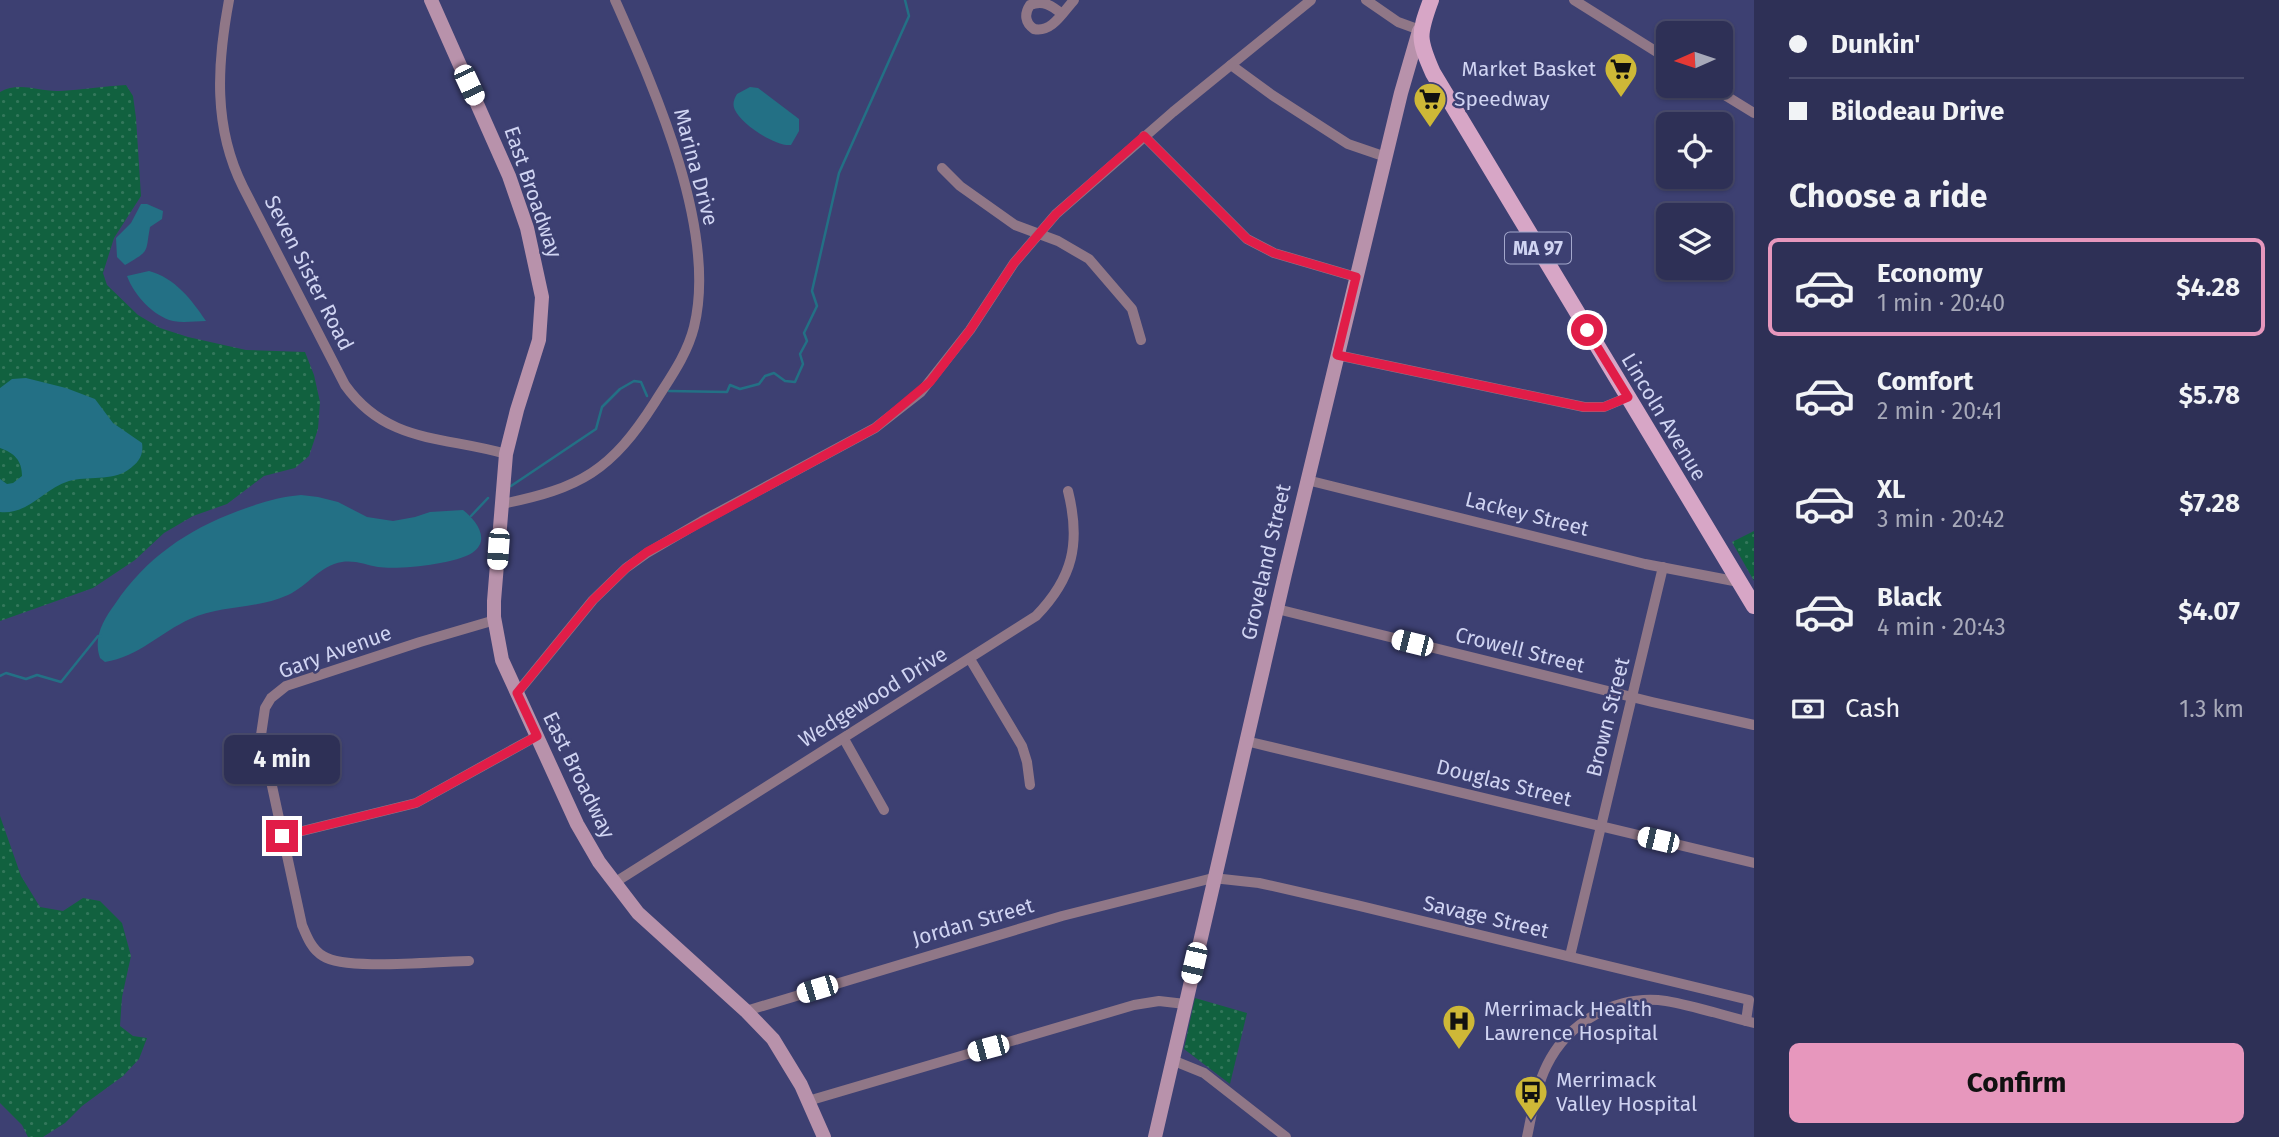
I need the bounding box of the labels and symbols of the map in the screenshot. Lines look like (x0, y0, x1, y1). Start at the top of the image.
north arrow (1656, 21, 1732, 98)
supermarket icon: Market Basket (1602, 50, 1640, 99)
place label: Market Basket (1462, 56, 1596, 82)
car (451, 62, 488, 108)
supermarket icon: Speedway (1411, 80, 1449, 129)
place label: Speedway (1454, 86, 1550, 112)
street label: Marina Drive (668, 106, 724, 228)
street label: East Broadway (498, 123, 568, 262)
street label: Seven Sister Road (259, 191, 359, 355)
road number: MA 97 (1505, 232, 1571, 264)
route start (1571, 314, 1603, 346)
street label: Lincoln Avenue (1616, 348, 1712, 486)
street label: Groveland Street (1235, 481, 1297, 643)
street label: Lackey Street (1462, 486, 1592, 542)
car (487, 527, 510, 571)
street label: Gary Avenue (275, 620, 395, 684)
street label: Crowell Street (1453, 621, 1588, 679)
car (1390, 628, 1435, 658)
street label: Wedgewood Drive (794, 641, 952, 753)
street label: Brown Street (1581, 654, 1636, 780)
street label: East Broadway (537, 707, 621, 843)
callout: 4 min (224, 734, 340, 784)
street label: Douglas Street (1434, 754, 1575, 812)
route end (266, 820, 298, 852)
car (1636, 825, 1681, 855)
street label: Savage Street (1421, 890, 1552, 944)
street label: Jordan Street (909, 892, 1037, 952)
car (1180, 940, 1209, 986)
car (794, 973, 841, 1005)
place label: Merrimack Health Lawrence Hospital (1484, 996, 1658, 1046)
hospital icon: Merrimack Health Lawrence Hospital (1440, 1002, 1478, 1051)
car (965, 1032, 1012, 1064)
place label: Merrimack Valley Hospital (1556, 1067, 1697, 1117)
bus stop icon: Merrimack Valley Hospital (1512, 1073, 1550, 1122)

